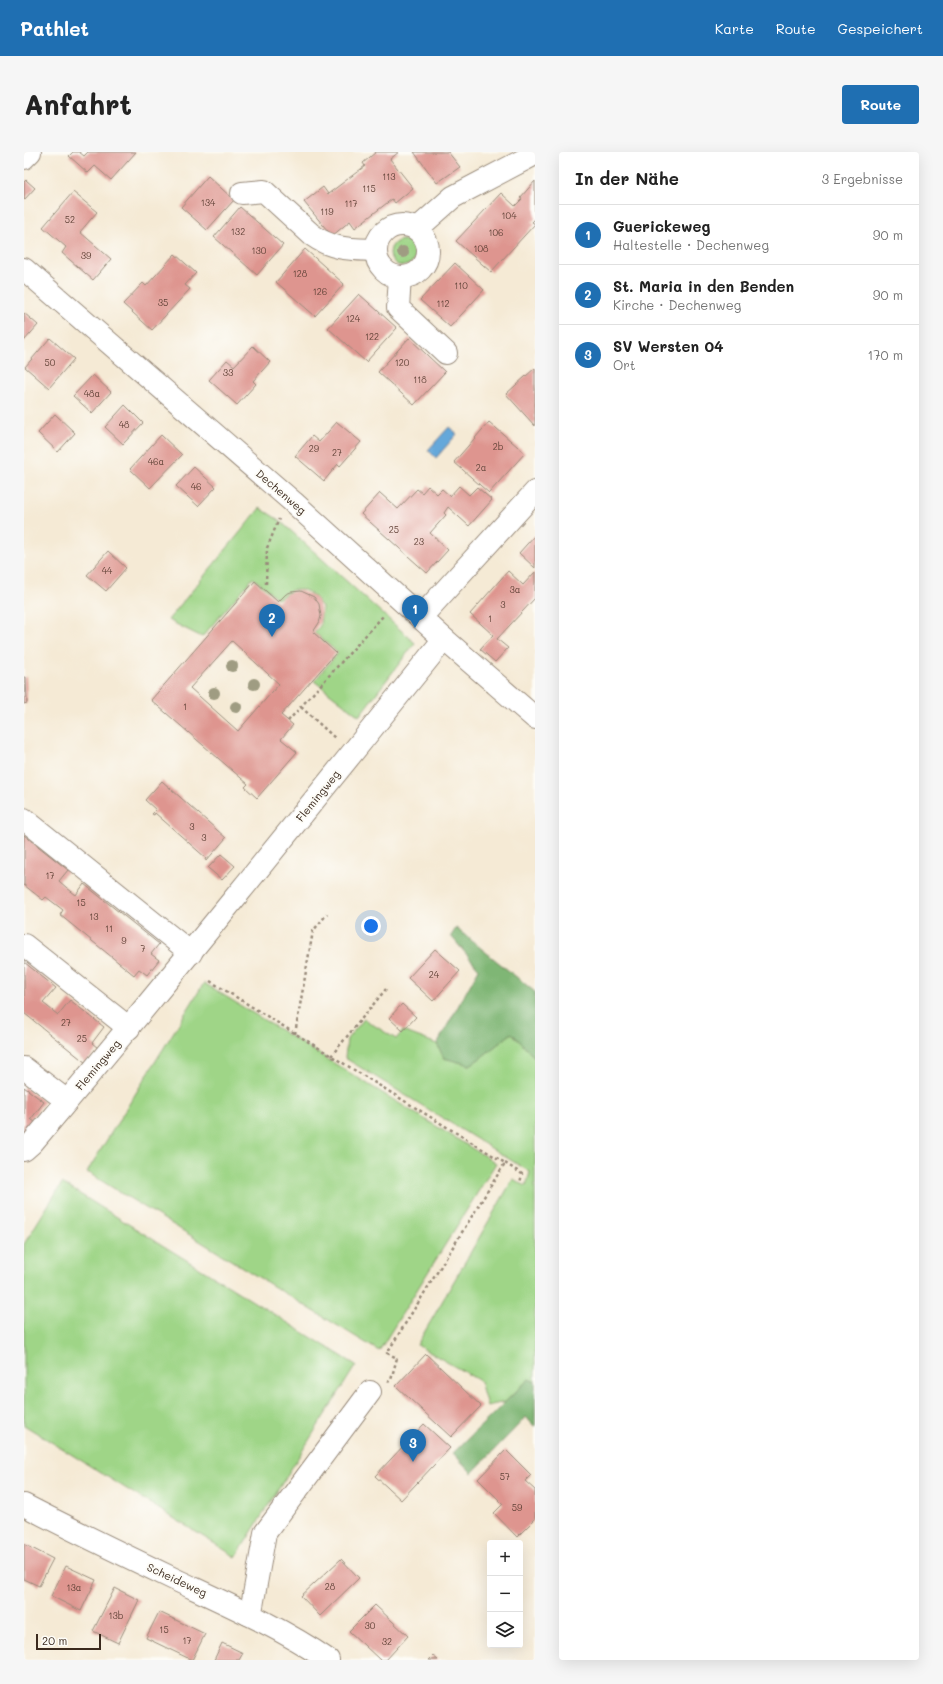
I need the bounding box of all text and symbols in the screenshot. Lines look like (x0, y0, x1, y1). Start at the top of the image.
text: Pathlet (20, 16, 89, 41)
text: Karte (715, 19, 754, 38)
text: Route (776, 19, 816, 38)
text: Gespeichert (838, 19, 923, 38)
button: Route (842, 85, 919, 124)
text: Anfahrt (24, 86, 132, 122)
text: In der Nähe (575, 167, 679, 189)
text: 3 Ergebnisse (822, 170, 903, 187)
house number: 113 (382, 171, 396, 182)
house number: 115 (362, 183, 376, 194)
house number: 134 (201, 197, 216, 208)
house number: 117 (344, 198, 358, 209)
house number: 119 (320, 206, 334, 217)
house number: 104 (502, 210, 517, 221)
house number: 52 (65, 214, 75, 225)
text: Guerickeweg (613, 216, 710, 236)
house number: 132 (231, 226, 245, 237)
text: 1 (585, 226, 591, 243)
text: 90 m (873, 226, 903, 243)
house number: 106 (488, 227, 504, 238)
text: Haltestelle · Dechenweg (613, 236, 769, 253)
house number: 108 (473, 243, 489, 254)
house number: 130 (252, 245, 267, 256)
house number: 39 (81, 250, 92, 261)
house number: 128 (293, 268, 308, 279)
text: St. Maria in den Benden (613, 276, 794, 296)
house number: 110 (454, 280, 468, 291)
house number: 126 (313, 286, 327, 297)
text: 2 (584, 286, 592, 303)
text: 90 m (873, 286, 903, 303)
text: Kirche · Dechenweg (613, 296, 741, 313)
house number: 35 (158, 297, 168, 308)
house number: 112 (436, 298, 450, 309)
house number: 124 (346, 313, 361, 324)
house number: 122 (365, 331, 379, 342)
text: SV Wersten 04 (613, 336, 724, 356)
text: 3 (584, 346, 592, 363)
text: 170 m (867, 346, 903, 363)
text: Ort (613, 356, 636, 373)
house number: 50 (45, 357, 56, 368)
house number: 120 (395, 357, 410, 368)
house number: 33 (223, 367, 233, 378)
house number: 118 (413, 374, 427, 385)
house number: 48a (84, 388, 101, 399)
house number: 48 (119, 419, 130, 430)
house number: 2b (493, 441, 504, 452)
house number: 29 (309, 443, 320, 454)
house number: 27 (332, 447, 342, 458)
house number: 46a (148, 456, 165, 467)
house number: 2a (476, 462, 487, 473)
street label: Dechenweg (253, 466, 310, 518)
house number: 46 (191, 481, 201, 492)
house number: 25 (389, 524, 399, 535)
house number: 23 (414, 536, 424, 547)
house number: 44 (102, 565, 113, 576)
house number: 3a (510, 584, 521, 595)
pin: 1 (402, 595, 428, 628)
house number: 3 (500, 599, 506, 610)
pin: 2 (259, 604, 285, 637)
house number: 1 (488, 613, 492, 624)
house number: 1 (183, 701, 187, 712)
street label: Flemingweg (292, 767, 343, 825)
house number: 3 (189, 821, 195, 832)
house number: 3 (201, 832, 207, 843)
house number: 17 (45, 870, 55, 881)
house number: 15 (76, 897, 86, 908)
house number: 13 (89, 911, 99, 922)
your location (361, 916, 381, 936)
house number: 11 (105, 923, 113, 934)
house number: 9 (121, 935, 127, 946)
house number: 7 (140, 943, 146, 954)
house number: 24 (429, 969, 440, 980)
house number: 27 (61, 1017, 71, 1028)
house number: 25 (77, 1033, 87, 1044)
street label: Flemingweg (72, 1036, 123, 1093)
pin: 3 (400, 1429, 426, 1462)
house number: 57 (500, 1471, 510, 1482)
house number: 59 (512, 1502, 523, 1513)
map controls (487, 1540, 523, 1648)
button: + (487, 1540, 523, 1576)
street label: Scheideweg (145, 1559, 210, 1600)
button: − (487, 1576, 523, 1612)
house number: 28 (325, 1581, 336, 1592)
house number: 13a (67, 1582, 82, 1593)
house number: 13b (108, 1610, 124, 1621)
button: layers (487, 1612, 523, 1648)
house number: 30 (365, 1620, 376, 1631)
house number: 15 (159, 1624, 169, 1635)
scale bar (36, 1632, 101, 1651)
text: 20 m (42, 1633, 67, 1648)
house number: 17 (182, 1635, 192, 1646)
house number: 32 (382, 1636, 392, 1647)

